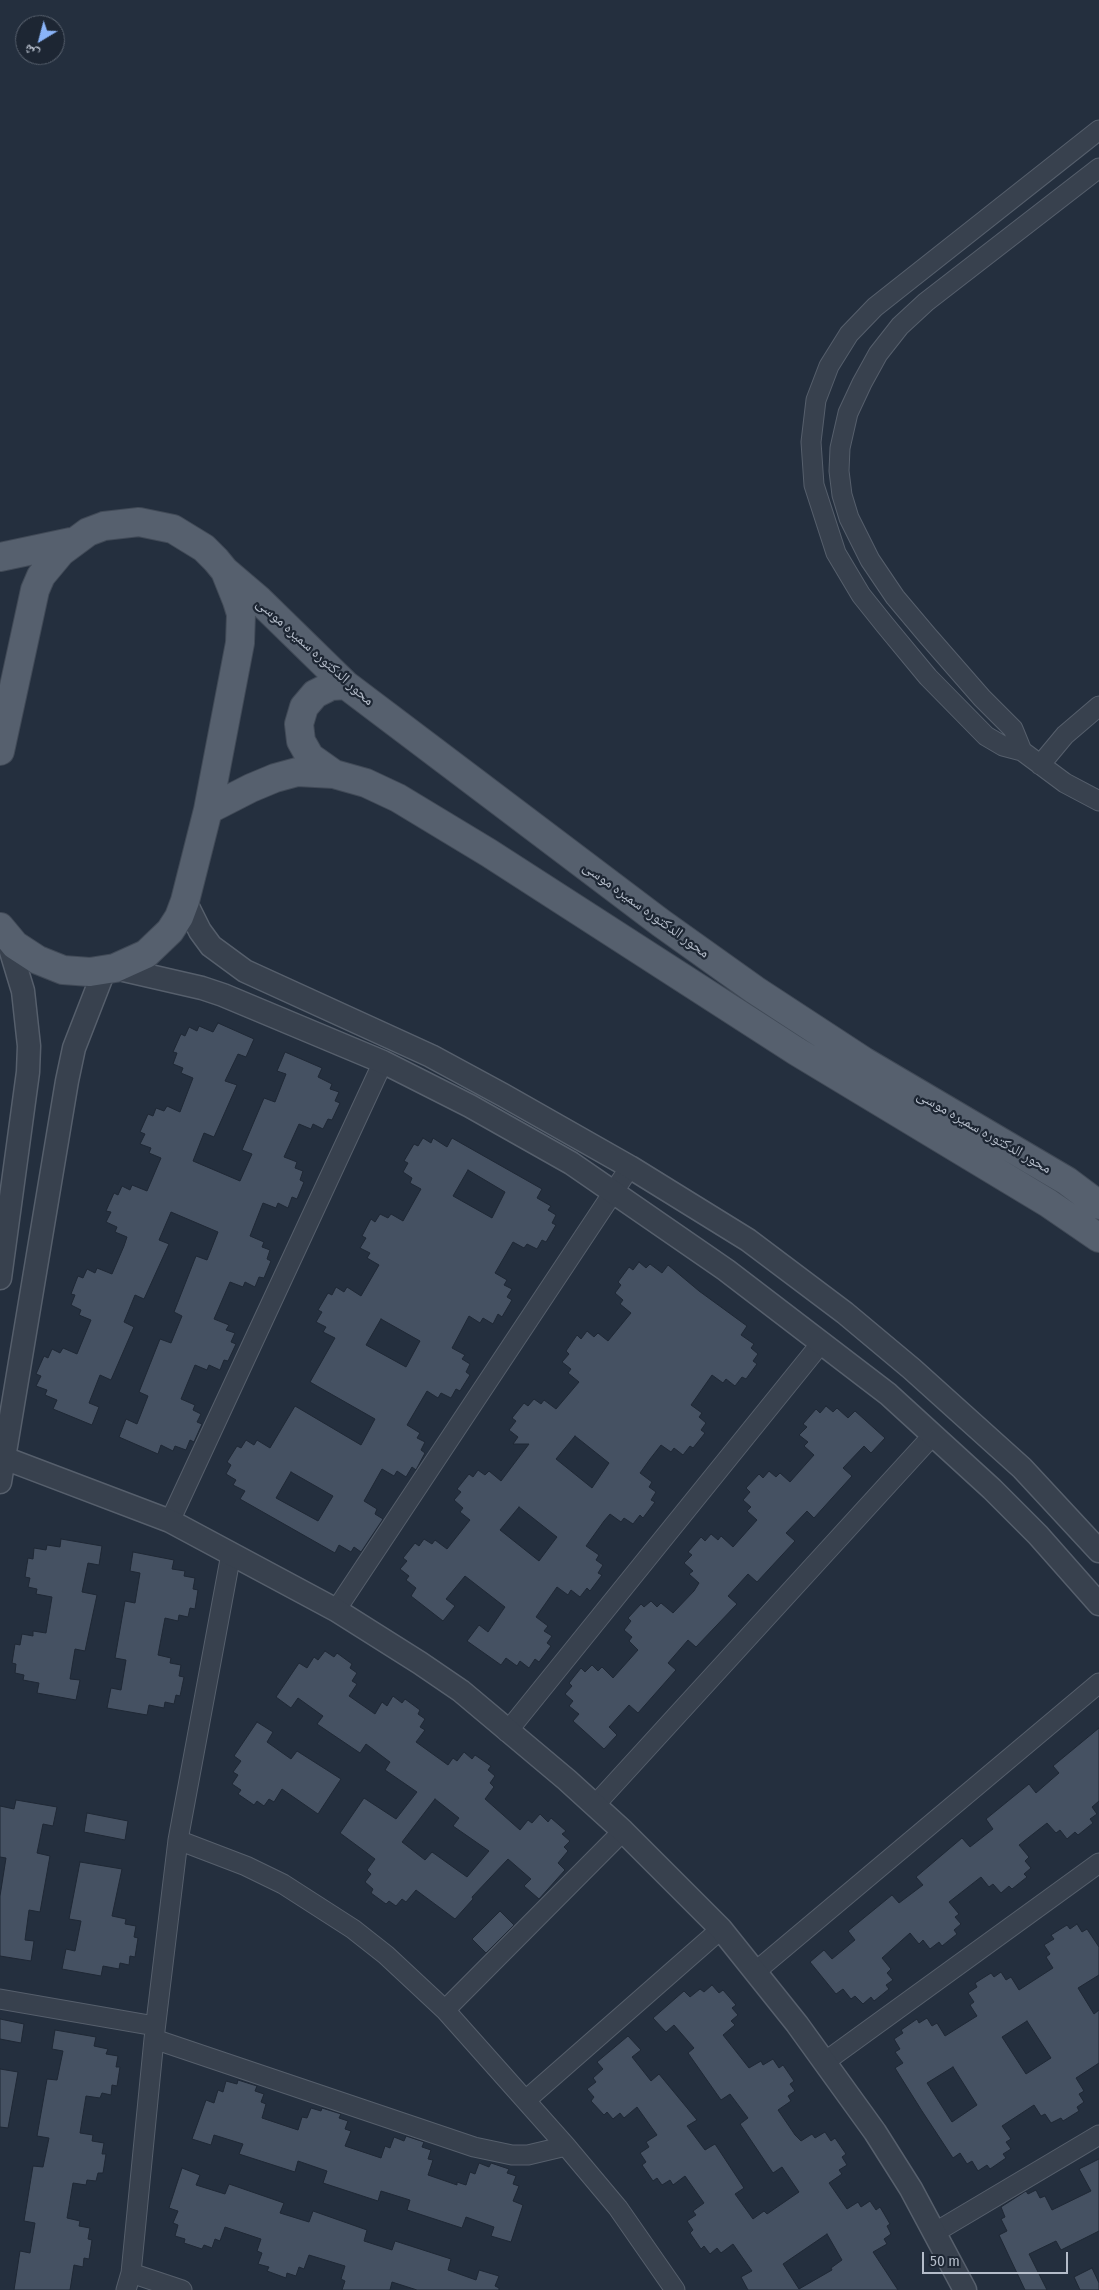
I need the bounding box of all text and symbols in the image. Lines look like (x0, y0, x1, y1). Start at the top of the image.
north arrow (15, 15, 65, 65)
text: ش (20, 40, 42, 63)
street label: محور الدكتوره سميره موسى (252, 594, 378, 710)
street label: محور الدكتوره سميره موسى (579, 858, 713, 962)
street label: محور الدكتوره سميره موسى (914, 1086, 1054, 1178)
scale bar (924, 2242, 1070, 2274)
text: 50 m (930, 2252, 960, 2270)

